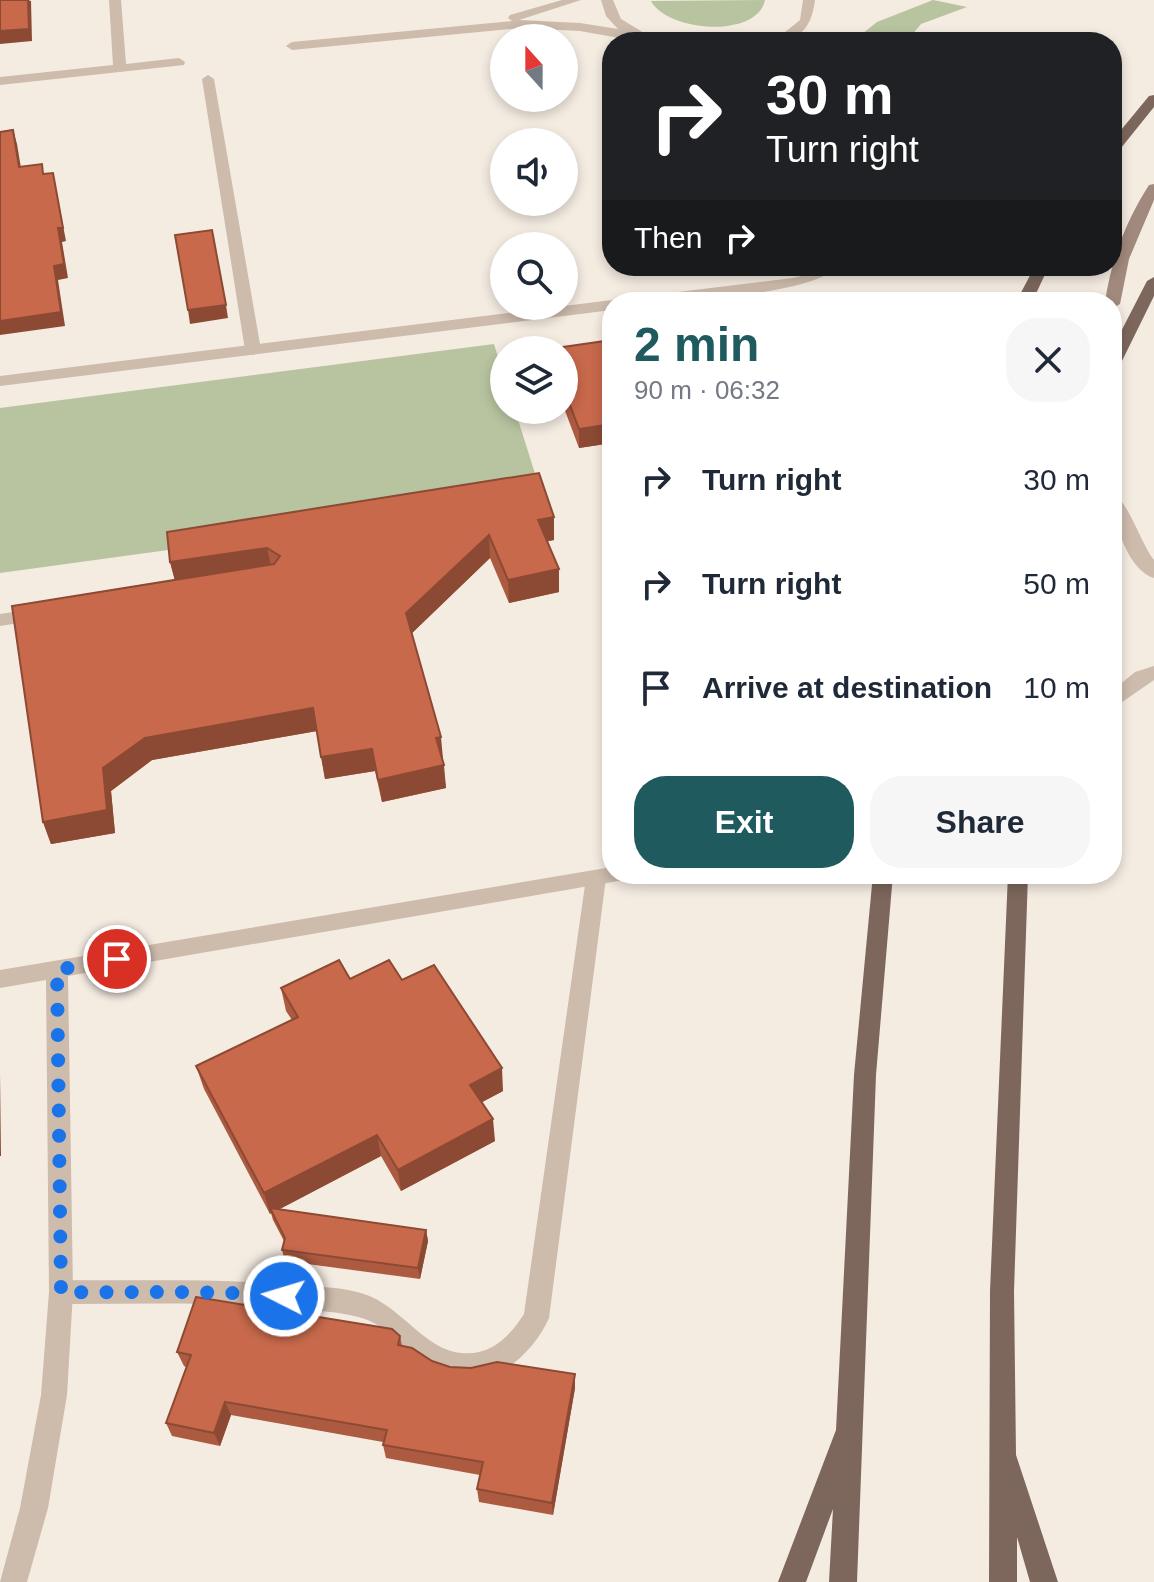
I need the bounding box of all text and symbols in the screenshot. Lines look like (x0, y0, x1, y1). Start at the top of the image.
north arrow (490, 24, 578, 112)
map controls (490, 24, 578, 424)
text: 30 m (766, 63, 894, 126)
icon: right (634, 64, 738, 168)
button: sound (490, 128, 578, 216)
text: Turn right (766, 129, 919, 170)
icon: right (718, 216, 762, 260)
text: Then (634, 221, 702, 254)
button: search (490, 232, 578, 320)
text: 2 min (634, 318, 759, 371)
button: close (1006, 318, 1090, 402)
button: layers (490, 336, 578, 424)
text: 90 m · 06:32 (634, 375, 780, 405)
icon: right (634, 458, 678, 502)
text: Turn right (702, 463, 841, 496)
text: 30 m (1023, 463, 1090, 496)
icon: right (634, 562, 678, 606)
text: Turn right (702, 567, 841, 600)
text: 50 m (1023, 567, 1090, 600)
icon: arrive (634, 666, 678, 710)
text: Arrive at destination (702, 671, 992, 704)
text: 10 m (1023, 671, 1090, 704)
button: Exit (634, 776, 854, 868)
button: Share (870, 776, 1090, 868)
pin (83, 925, 151, 993)
icon: arrive (95, 937, 139, 981)
position arrow (242, 1254, 326, 1338)

